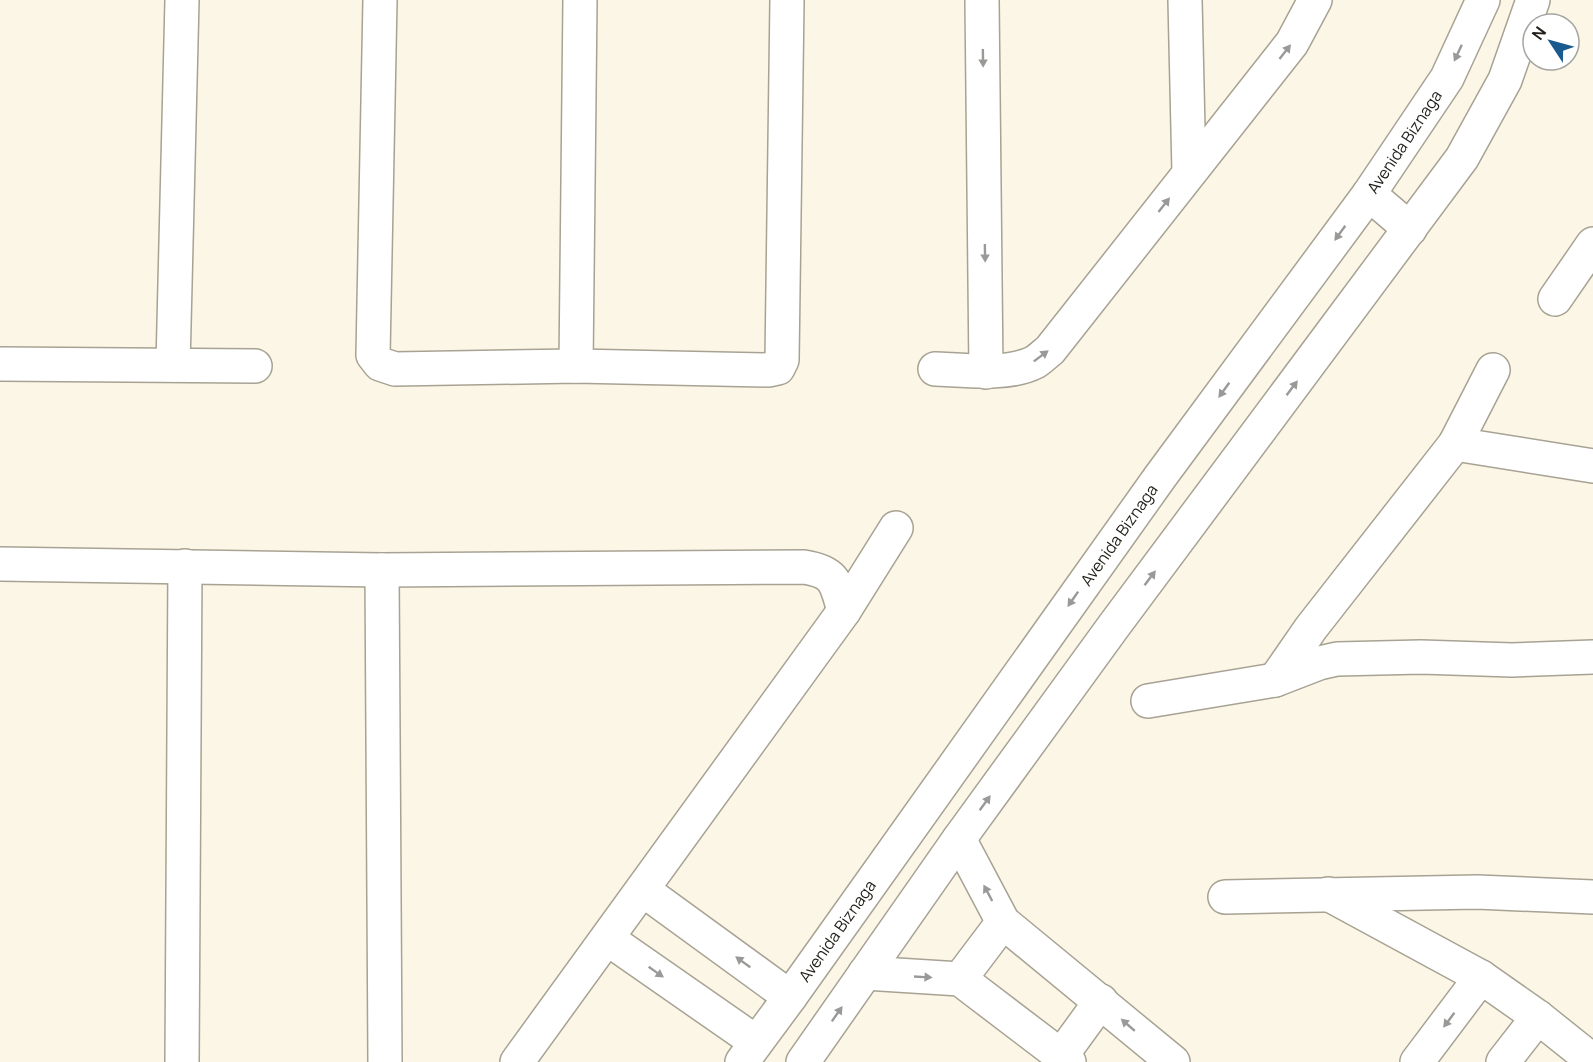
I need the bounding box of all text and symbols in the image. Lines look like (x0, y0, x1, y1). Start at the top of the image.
north arrow (1521, 12, 1581, 72)
text: N (1527, 22, 1551, 44)
one-way arrow (1279, 44, 1292, 60)
one-way arrow (1454, 45, 1463, 62)
one-way arrow (978, 49, 988, 68)
street label: Avenida Biznaga (1362, 86, 1447, 198)
one-way arrow (1158, 197, 1171, 213)
one-way arrow (1334, 226, 1346, 241)
one-way arrow (980, 244, 990, 263)
one-way arrow (1033, 350, 1049, 362)
one-way arrow (1285, 380, 1298, 396)
one-way arrow (1218, 382, 1230, 398)
street label: Avenida Biznaga (1075, 480, 1163, 590)
one-way arrow (1143, 570, 1155, 585)
one-way arrow (1067, 591, 1079, 607)
one-way arrow (979, 795, 991, 811)
street label: Avenida Biznaga (793, 876, 881, 986)
one-way arrow (983, 884, 992, 901)
one-way arrow (735, 957, 750, 969)
one-way arrow (648, 966, 664, 977)
one-way arrow (914, 972, 933, 981)
one-way arrow (831, 1006, 842, 1022)
one-way arrow (1443, 1011, 1455, 1027)
one-way arrow (1120, 1018, 1135, 1032)

